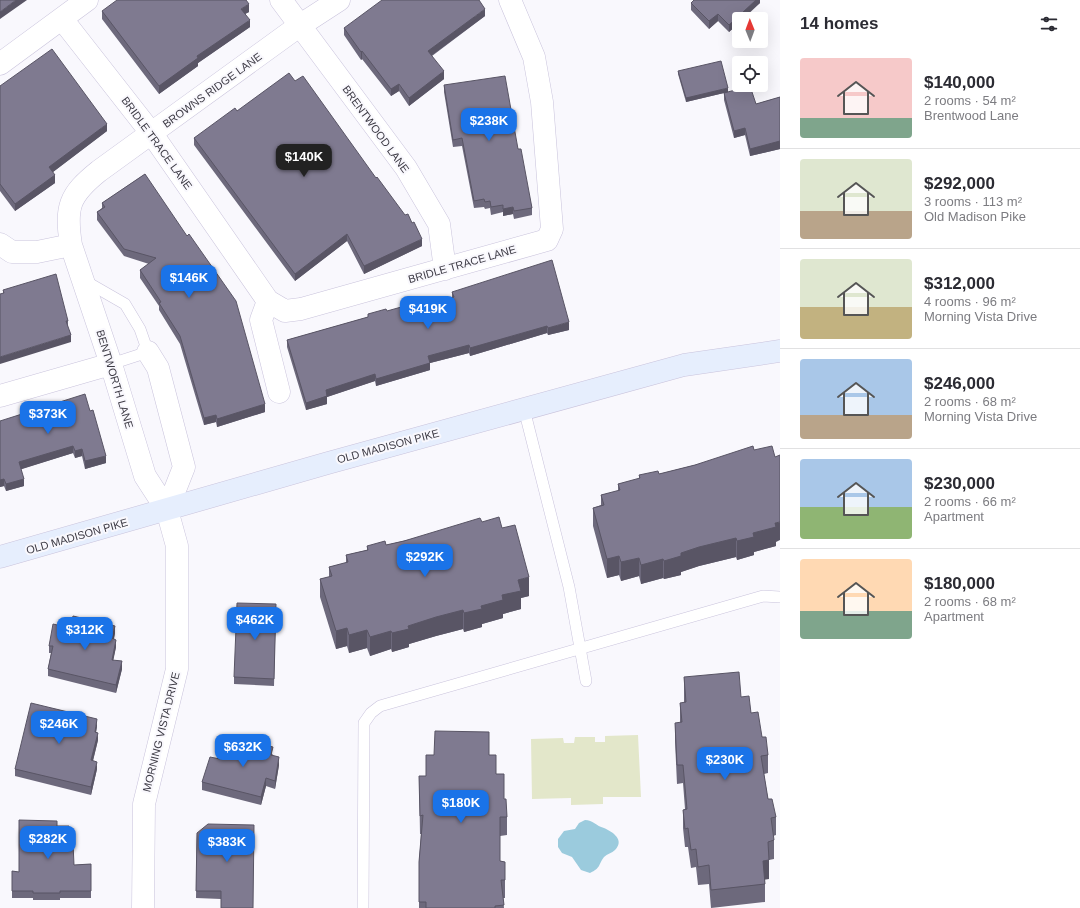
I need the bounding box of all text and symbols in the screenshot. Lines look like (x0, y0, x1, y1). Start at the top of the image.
north arrow (732, 12, 768, 48)
map controls (732, 12, 768, 92)
icon: filters (1038, 13, 1060, 35)
text: 14 homes (800, 14, 878, 33)
street label: BROWNS RIDGE LANE (160, 50, 264, 130)
button: locate (732, 56, 768, 92)
text: $140,000 (924, 73, 995, 92)
icon: home (832, 74, 880, 122)
street label: BRENTWOOD LANE (340, 83, 412, 175)
text: 2 rooms · 54 m² (924, 93, 1016, 108)
street label: BRIDLE TRACE LANE (119, 94, 195, 192)
pin: $238K (461, 108, 517, 142)
text: Brentwood Lane (924, 108, 1019, 123)
text: $238K (470, 113, 508, 128)
pin: $140K (276, 144, 332, 178)
text: $140K (285, 149, 323, 164)
text: $292,000 (924, 174, 995, 193)
icon: home (832, 175, 880, 223)
text: 3 rooms · 113 m² (924, 194, 1022, 209)
text: Old Madison Pike (924, 209, 1026, 224)
street label: BRIDLE TRACE LANE (407, 243, 517, 285)
pin: $146K (161, 265, 217, 299)
text: $146K (170, 270, 208, 285)
text: $312,000 (924, 274, 995, 293)
icon: home (832, 275, 880, 323)
text: 4 rooms · 96 m² (924, 294, 1016, 309)
pin: $419K (400, 296, 456, 330)
text: $419K (409, 301, 447, 316)
text: Morning Vista Drive (924, 309, 1037, 324)
street label: BENTWORTH LANE (94, 328, 136, 430)
text: $246,000 (924, 374, 995, 393)
icon: home (832, 375, 880, 423)
text: 2 rooms · 68 m² (924, 394, 1016, 409)
pin: $373K (20, 401, 76, 435)
text: $373K (29, 406, 67, 421)
text: Morning Vista Drive (924, 409, 1037, 424)
street label: OLD MADISON PIKE (336, 427, 440, 465)
text: $230,000 (924, 474, 995, 493)
icon: home (832, 475, 880, 523)
text: 2 rooms · 66 m² (924, 494, 1016, 509)
text: Apartment (924, 509, 984, 524)
street label: OLD MADISON PIKE (25, 516, 129, 556)
pin: $292K (397, 544, 453, 578)
text: $292K (406, 549, 444, 564)
text: $180,000 (924, 574, 995, 593)
icon: home (832, 575, 880, 623)
text: 2 rooms · 68 m² (924, 594, 1016, 609)
pin: $462K (227, 607, 283, 641)
text: Apartment (924, 609, 984, 624)
text: $462K (236, 612, 274, 627)
pin: $312K (57, 617, 113, 651)
text: $312K (66, 622, 104, 637)
street label: MORNING VISTA DRIVE (140, 671, 182, 793)
pin: $246K (31, 711, 87, 745)
text: $246K (40, 716, 78, 731)
pin: $632K (215, 734, 271, 768)
text: $632K (224, 739, 262, 754)
pin: $230K (697, 747, 753, 781)
text: $230K (706, 752, 744, 767)
pin: $180K (433, 790, 489, 824)
text: $180K (442, 795, 480, 810)
pin: $282K (20, 826, 76, 860)
pin: $383K (199, 829, 255, 863)
text: $282K (29, 831, 67, 846)
text: $383K (208, 834, 246, 849)

